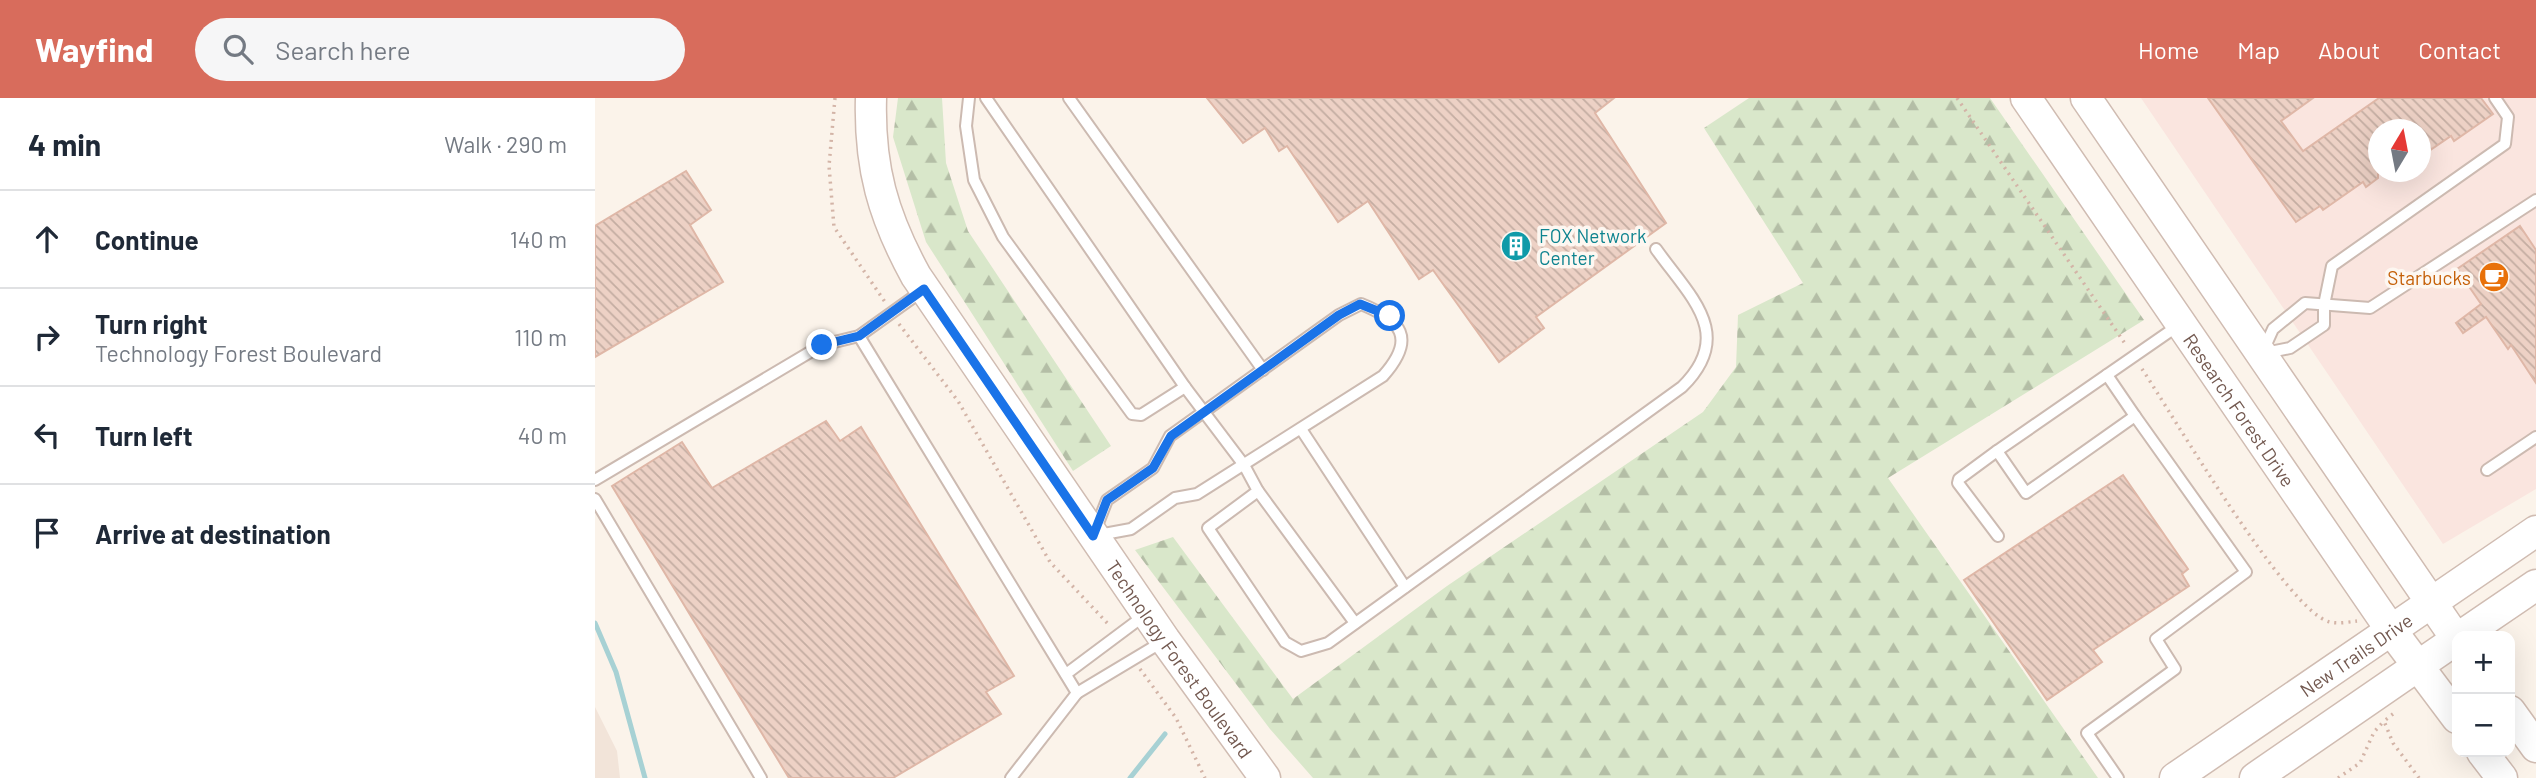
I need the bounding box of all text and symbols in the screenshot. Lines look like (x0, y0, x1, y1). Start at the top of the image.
search box (195, 18, 685, 81)
text: Wayfind (35, 29, 153, 69)
icon: search (219, 30, 257, 68)
text: Search here (275, 34, 411, 65)
text: Home (2138, 35, 2199, 64)
text: Map (2237, 35, 2280, 64)
text: About (2318, 35, 2380, 64)
text: Contact (2418, 35, 2501, 64)
north arrow (2368, 119, 2431, 182)
text: 4 min (28, 126, 101, 162)
text: Walk · 290 m (444, 130, 567, 158)
icon: ahead (28, 220, 66, 258)
text: Continue (95, 224, 199, 255)
place label: FOX Network Center (1539, 224, 1646, 269)
text: 140 m (510, 225, 567, 253)
building icon: FOX Network Center (1499, 229, 1533, 263)
cafe icon: Starbucks (2477, 260, 2511, 294)
place label: Starbucks (2387, 266, 2471, 289)
route start (1374, 300, 1405, 331)
text: Turn right (95, 308, 208, 339)
icon: right (28, 318, 66, 356)
text: 110 m (514, 323, 567, 351)
route end (806, 329, 837, 360)
street label: Research Forest Drive (2179, 329, 2300, 491)
text: Technology Forest Boulevard (95, 339, 382, 367)
icon: left (28, 416, 66, 454)
text: Turn left (95, 420, 193, 451)
text: 40 m (518, 421, 567, 449)
icon: arrive (28, 514, 66, 552)
text: Arrive at destination (95, 518, 331, 549)
street label: Technology Forest Boulevard (1102, 555, 1258, 762)
street label: New Trails Drive (2295, 608, 2416, 701)
map controls (2452, 631, 2515, 757)
button: + (2452, 631, 2515, 694)
button: − (2452, 694, 2515, 757)

